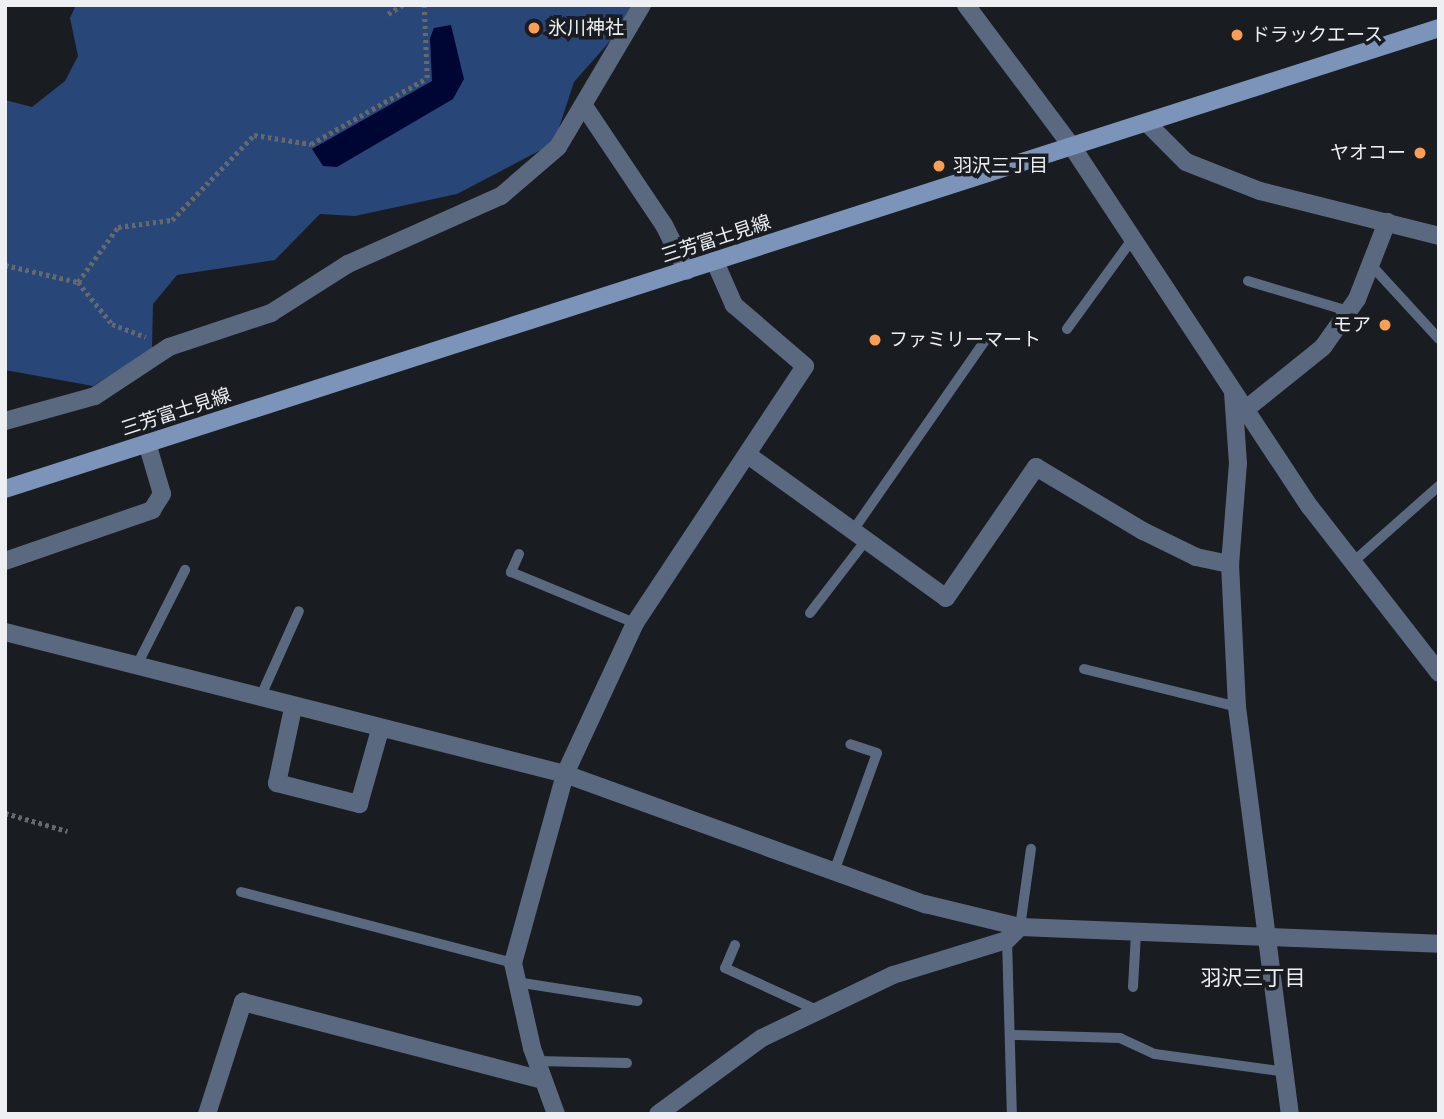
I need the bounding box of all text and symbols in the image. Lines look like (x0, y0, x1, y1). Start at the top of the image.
place label: 氷川神社 (548, 17, 624, 39)
marker: 氷川神社 (526, 20, 542, 36)
place label: ドラックエース (1251, 24, 1384, 46)
marker: ドラックエース (1229, 27, 1245, 43)
place label: ヤオコー (1330, 142, 1406, 164)
marker: ヤオコー (1412, 145, 1428, 161)
place label: 羽沢三丁目 (953, 155, 1048, 177)
marker: 羽沢三丁目 (931, 158, 947, 174)
street label: 三芳富士見線 (658, 211, 774, 267)
place label: モア (1333, 314, 1371, 336)
marker: モア (1377, 317, 1393, 333)
place label: ファミリーマート (889, 329, 1041, 351)
marker: ファミリーマート (867, 332, 883, 348)
street label: 三芳富士見線 (118, 384, 234, 440)
district label: 羽沢三丁目 (1201, 964, 1305, 990)

